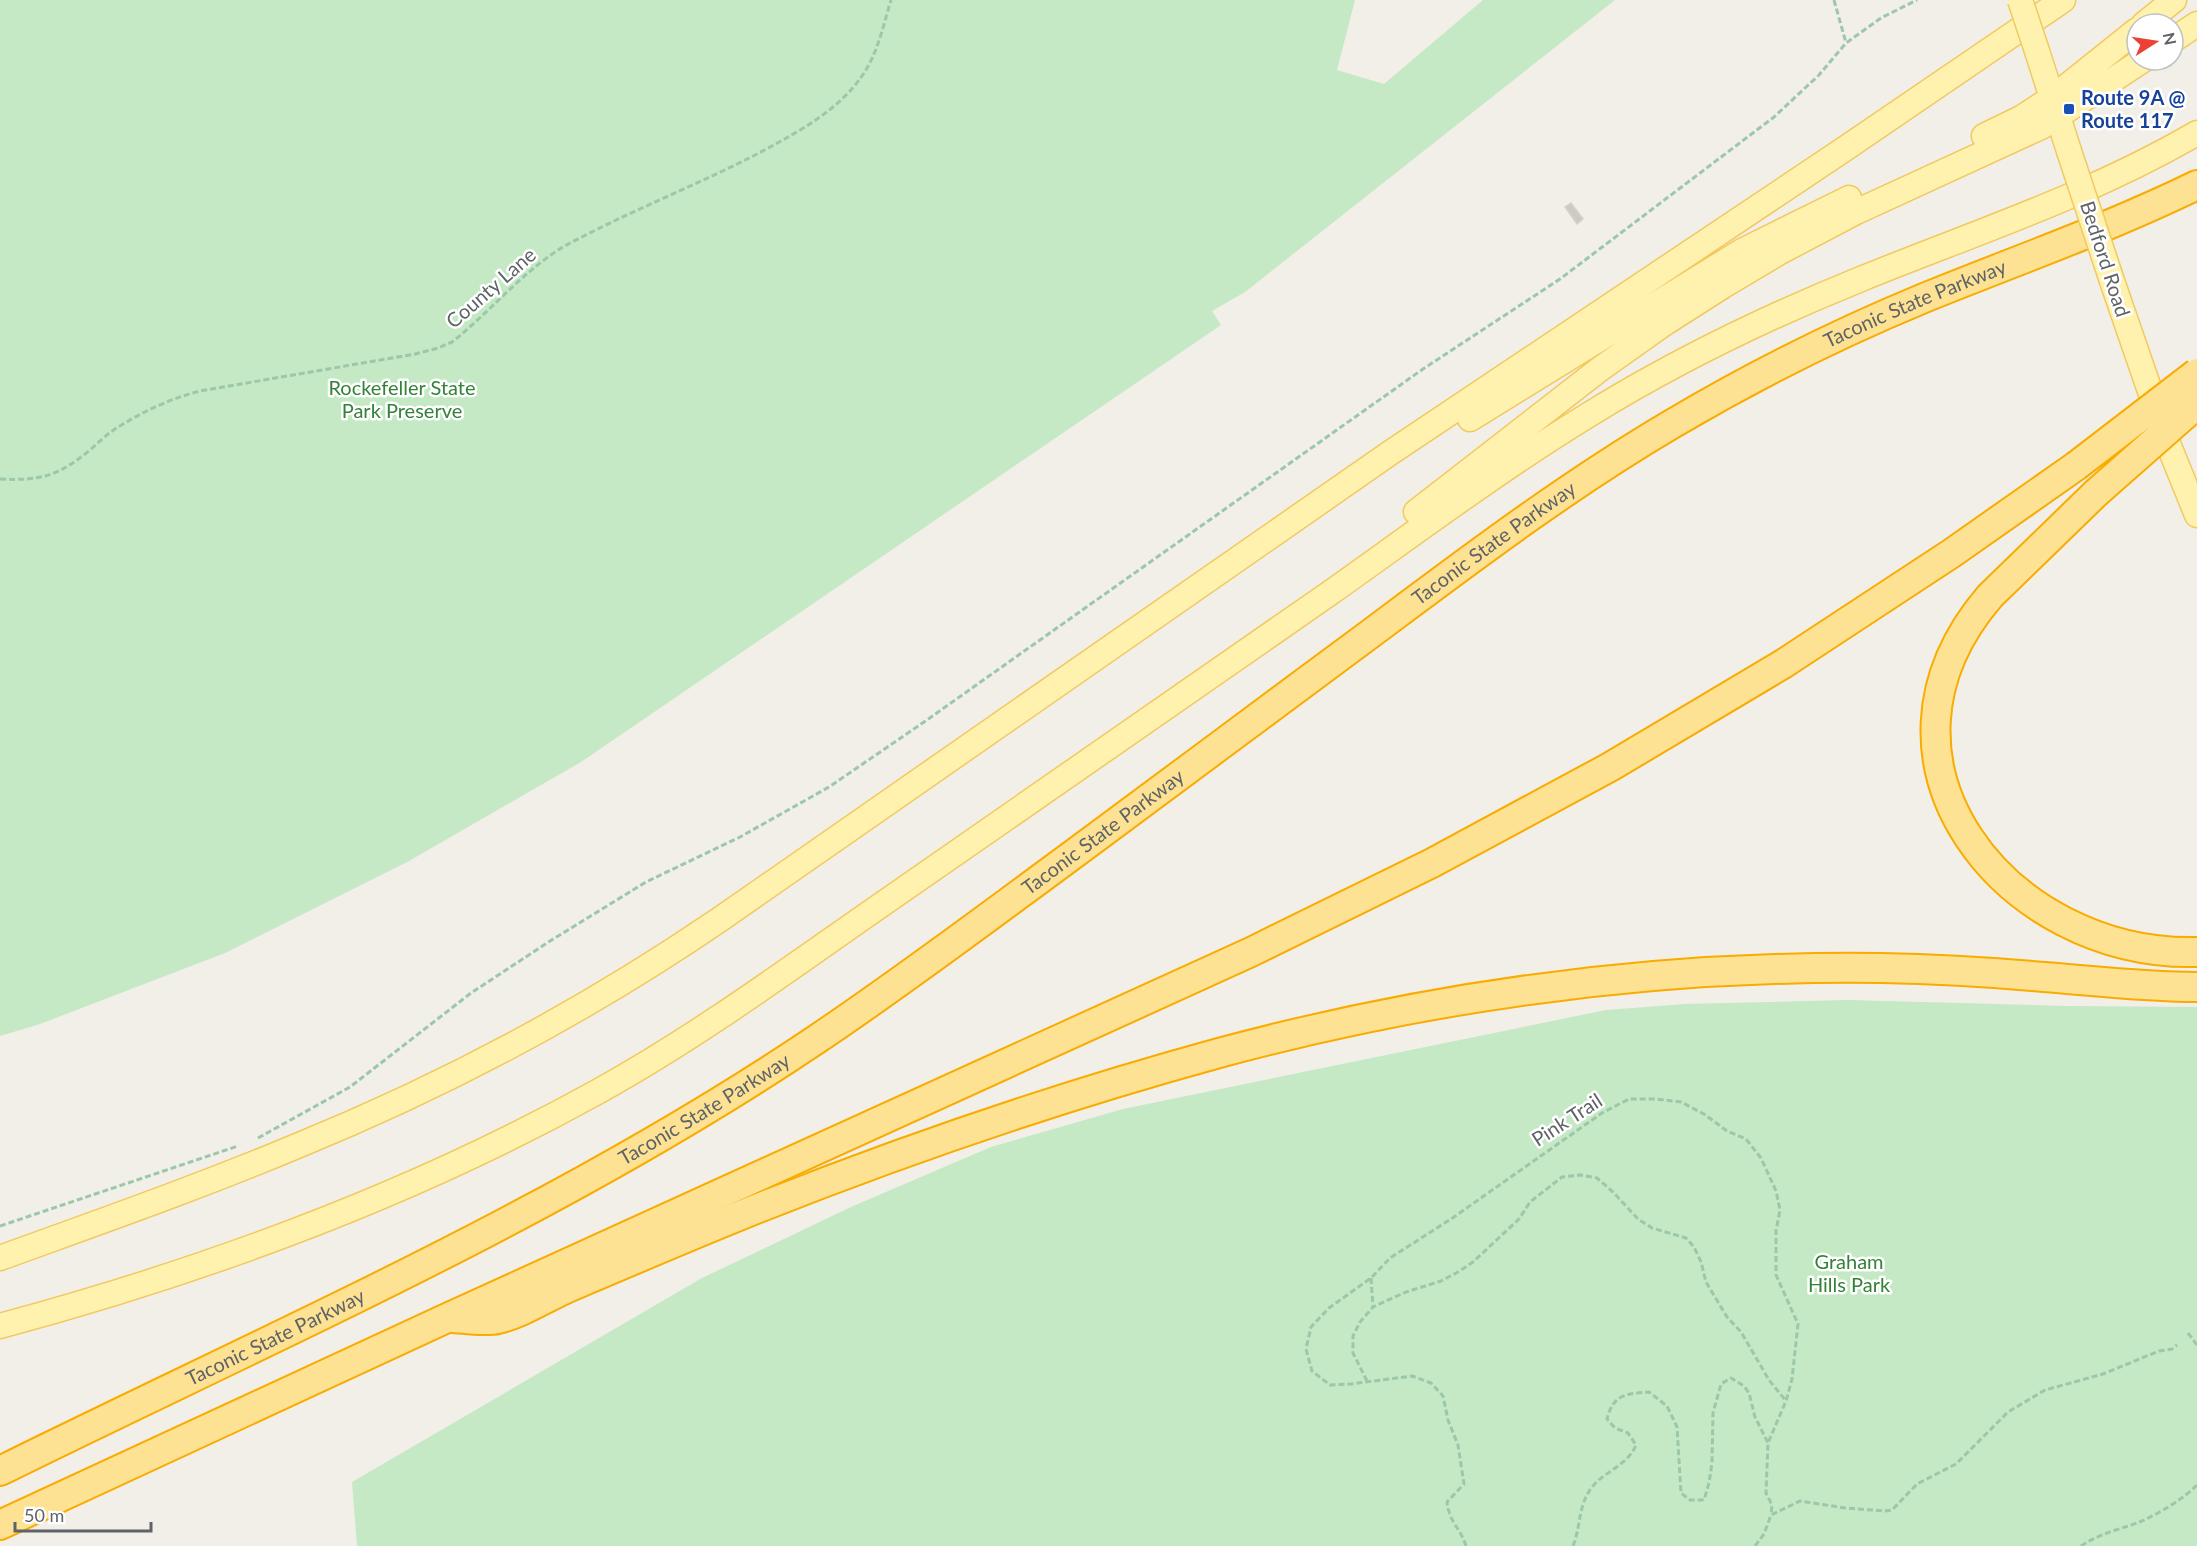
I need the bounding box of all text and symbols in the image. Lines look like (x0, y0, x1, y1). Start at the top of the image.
north arrow (2125, 12, 2185, 72)
text: N (2160, 31, 2181, 47)
place label: Route 9A @ Route 117 (2081, 85, 2186, 132)
marker: Route 9A @ Route 117 (2062, 102, 2076, 116)
street label: Bedford Road (2076, 198, 2136, 320)
street label: County Lane (441, 242, 540, 333)
street label: Taconic State Parkway (1819, 254, 2010, 352)
park label: Rockefeller State Park Preserve (328, 375, 476, 422)
street label: Taconic State Parkway (1407, 475, 1580, 610)
street label: Taconic State Parkway (1017, 763, 1189, 899)
street label: Taconic State Parkway (614, 1047, 794, 1170)
street label: Pink Trail (1527, 1088, 1606, 1151)
park label: Graham Hills Park (1808, 1249, 1891, 1296)
street label: Taconic State Parkway (182, 1283, 369, 1390)
scale bar (15, 1495, 152, 1533)
text: 50 m (24, 1504, 64, 1526)

